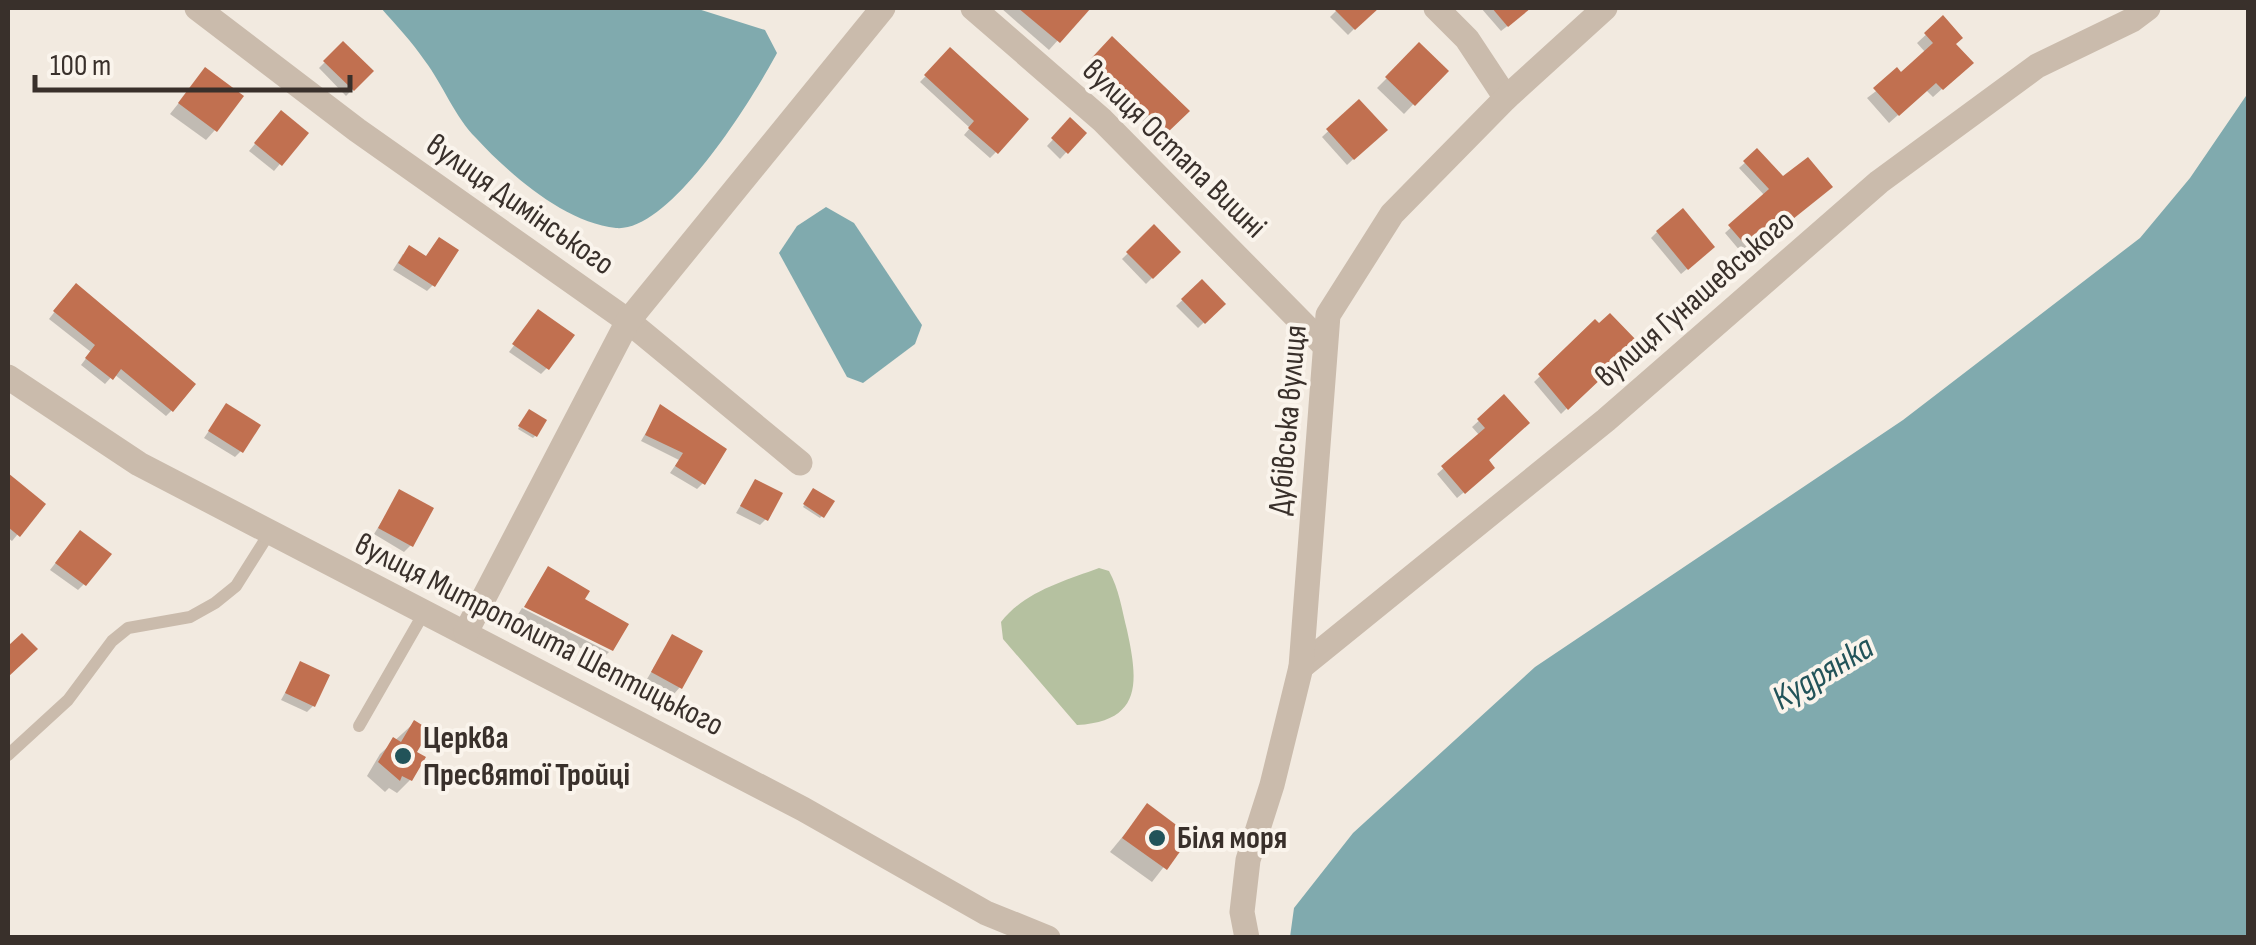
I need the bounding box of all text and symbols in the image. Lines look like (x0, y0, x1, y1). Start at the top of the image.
scale bar (35, 30, 350, 92)
text: 100 m (50, 48, 111, 84)
street label: вулиця Остапа Вишні (1074, 51, 1274, 247)
street label: вулиця Димінського (419, 126, 621, 284)
street label: вулиця Гунашевського (1587, 202, 1803, 396)
street label: Дубівська вулиця (1260, 323, 1316, 517)
street label: вулиця Митрополита Шептицького (348, 525, 730, 745)
water label: Кудрянка (1764, 626, 1882, 720)
place label: Церква Пресвятої Тройці (423, 719, 630, 795)
marker: Церква Пресвятої Тройці (392, 745, 414, 767)
place label: Біля моря (1177, 819, 1287, 858)
marker: Біля моря (1146, 827, 1168, 849)

